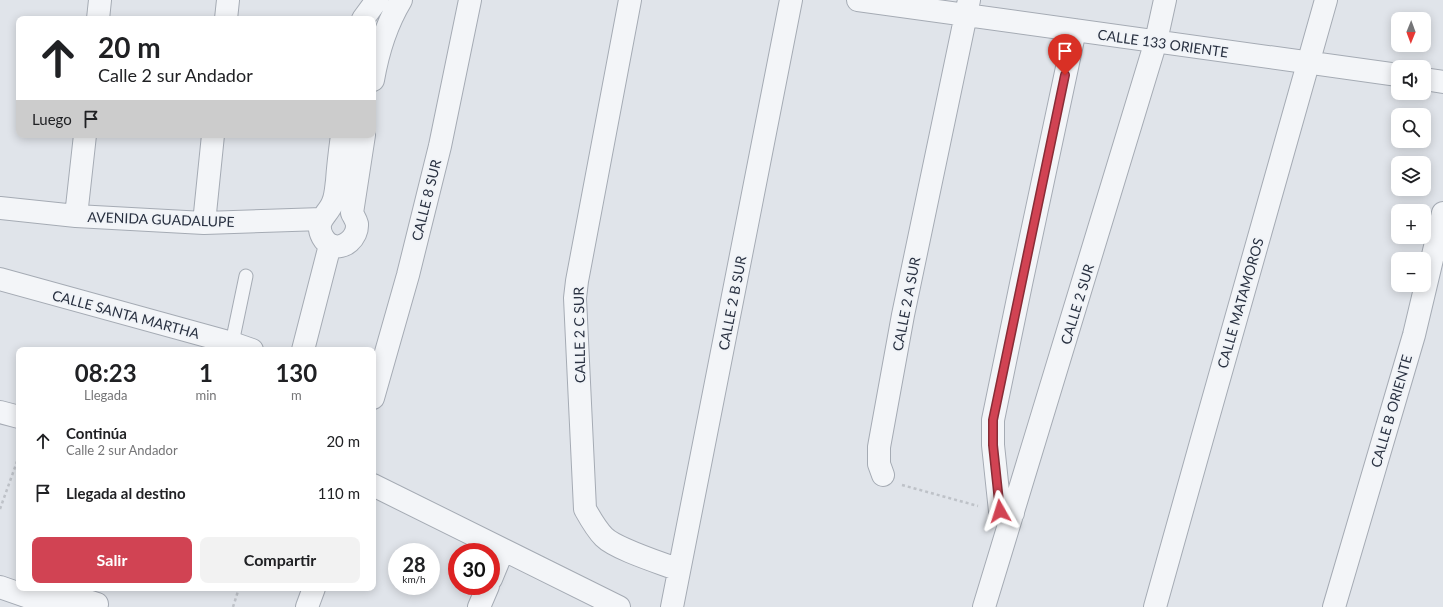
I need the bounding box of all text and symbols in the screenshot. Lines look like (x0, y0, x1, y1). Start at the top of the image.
north arrow (1391, 12, 1431, 52)
map controls (1391, 12, 1431, 292)
street label: CALLE 133 ORIENTE (1097, 25, 1229, 61)
text: 20 m (98, 30, 161, 64)
icon: ahead (32, 32, 84, 84)
pin (1048, 34, 1082, 75)
icon: arrive (1054, 40, 1076, 62)
button: sound (1391, 60, 1431, 100)
text: Calle 2 sur Andador (98, 64, 253, 86)
icon: arrive (80, 108, 102, 130)
button: search (1391, 108, 1431, 148)
text: Luego (32, 110, 72, 128)
button: layers (1391, 156, 1431, 196)
street label: CALLE 8 SUR (408, 157, 444, 242)
button: + (1391, 204, 1431, 244)
street label: AVENIDA GUADALUPE (87, 208, 235, 230)
street label: CALLE MATAMOROS (1213, 236, 1267, 370)
button: − (1391, 252, 1431, 292)
street label: CALLE 2 B SUR (715, 254, 750, 352)
street label: CALLE 2 A SUR (889, 255, 923, 352)
street label: CALLE 2 SUR (1057, 261, 1097, 346)
street label: CALLE SANTA MARTHA (51, 286, 202, 342)
street label: CALLE 2 C SUR (570, 287, 588, 383)
street label: CALLE B ORIENTE (1367, 353, 1415, 469)
text: 08:23 (75, 358, 137, 387)
text: 1 (199, 358, 213, 387)
text: 130 (275, 358, 317, 387)
text: Llegada (84, 387, 128, 403)
text: min (196, 387, 217, 403)
text: m (291, 387, 302, 403)
text: Continúa (66, 424, 127, 442)
icon: ahead (32, 430, 54, 452)
text: 20 m (326, 432, 360, 450)
text: Calle 2 sur Andador (66, 442, 178, 458)
icon: arrive (32, 482, 54, 504)
text: Llegada al destino (66, 484, 186, 502)
text: 110 m (318, 484, 360, 502)
position arrow (979, 490, 1021, 532)
button: Salir (32, 537, 192, 583)
button: Compartir (200, 537, 360, 583)
speed limit sign: 30 (448, 543, 500, 595)
text: 28 (402, 552, 426, 576)
text: km/h (402, 573, 426, 585)

